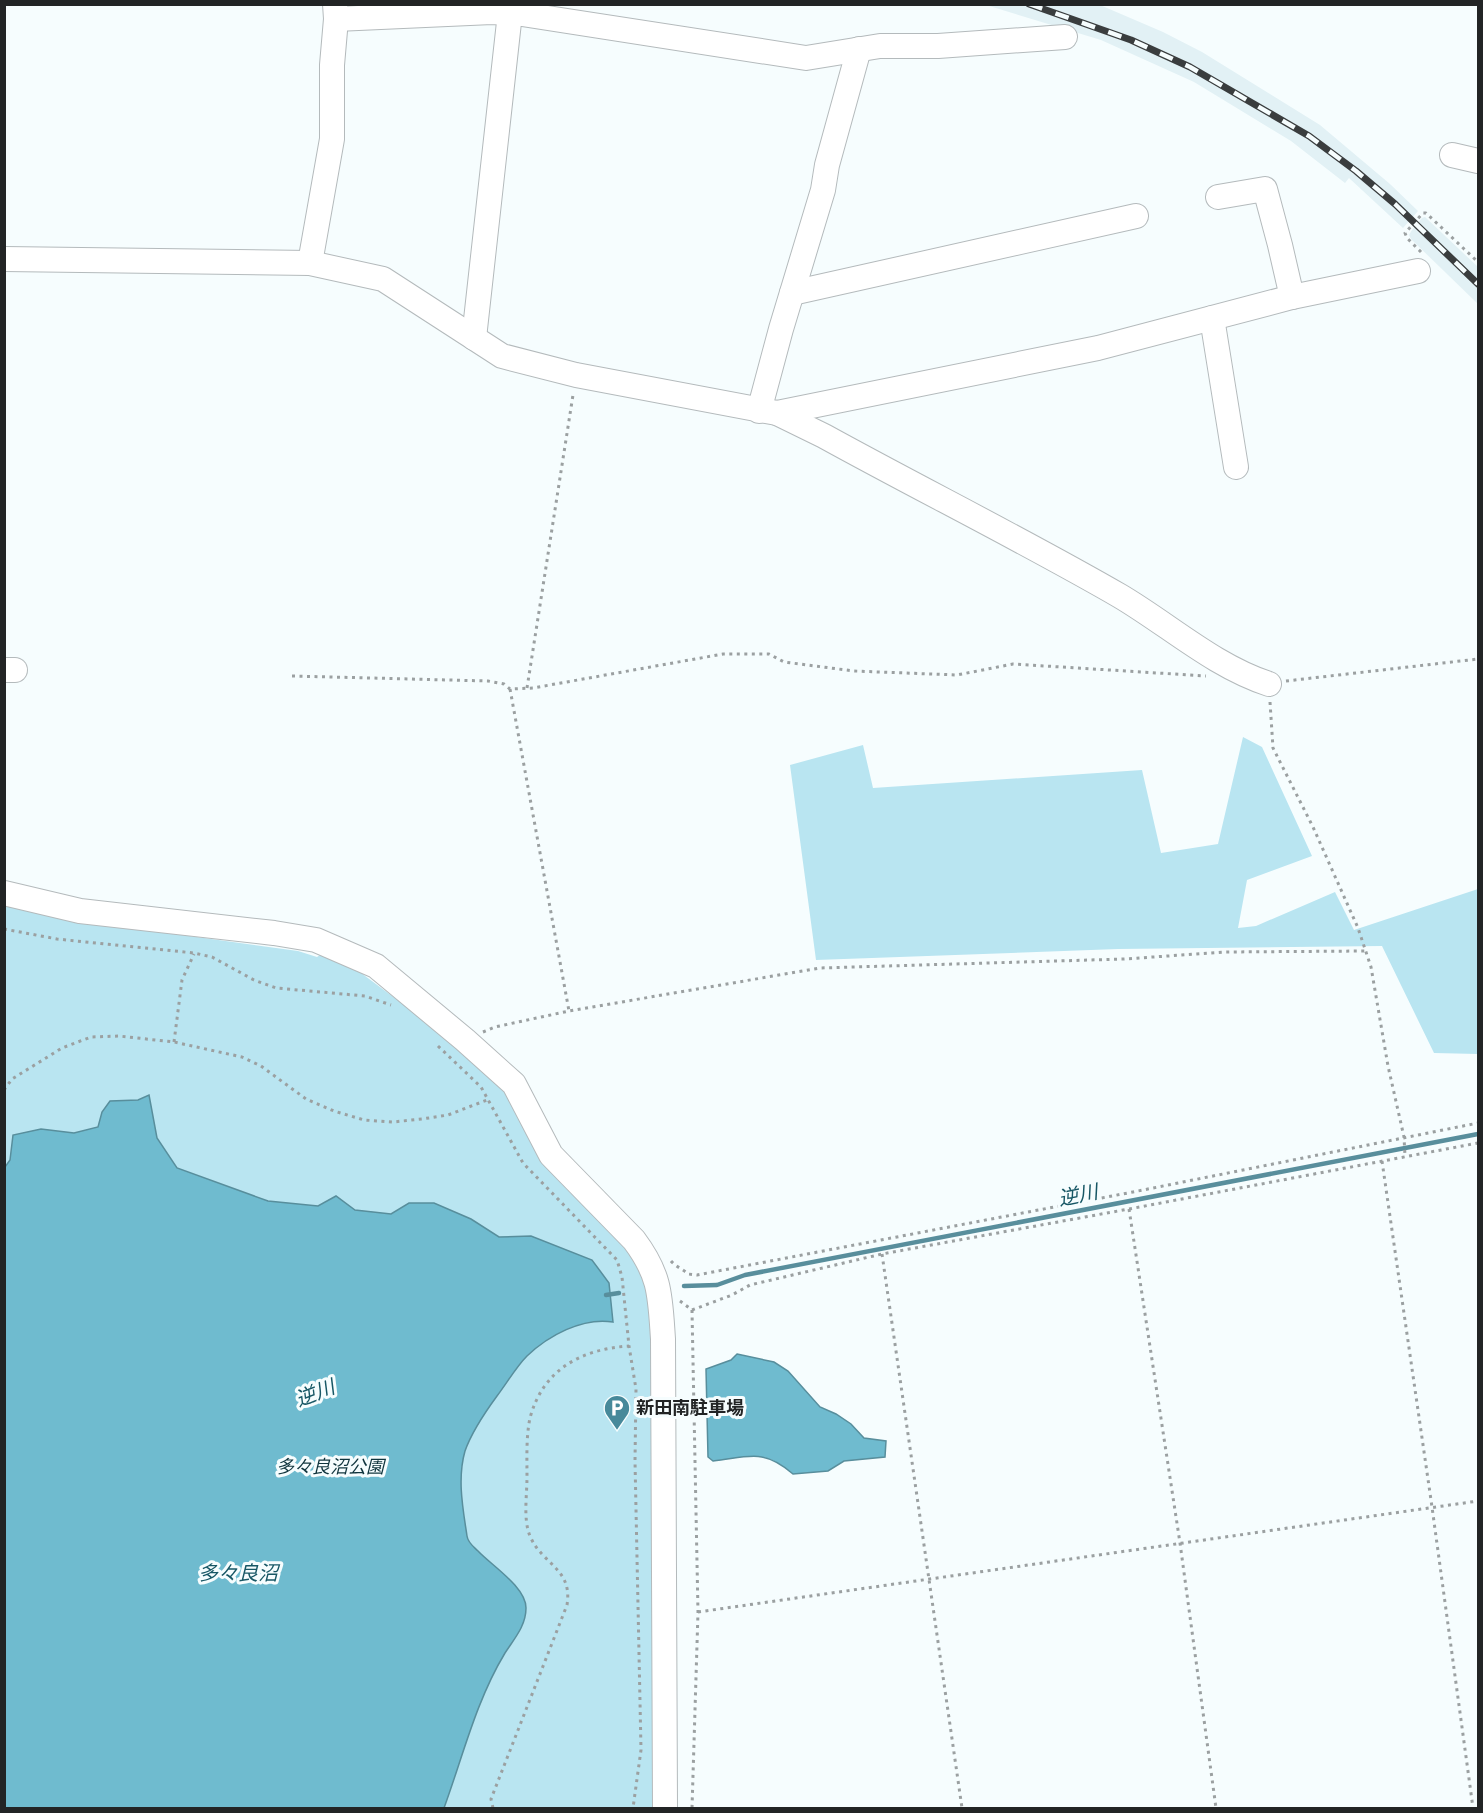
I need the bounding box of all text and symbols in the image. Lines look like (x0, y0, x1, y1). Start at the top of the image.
water label: 逆川 (1056, 1179, 1102, 1211)
water label: 逆川 (292, 1374, 340, 1411)
parking icon: 新田南駐車場 (602, 1393, 632, 1431)
place label: 新田南駐車場 (636, 1397, 744, 1419)
park label: 多々良沼公園 (276, 1456, 387, 1478)
water label: 多々良沼 (198, 1561, 281, 1585)

